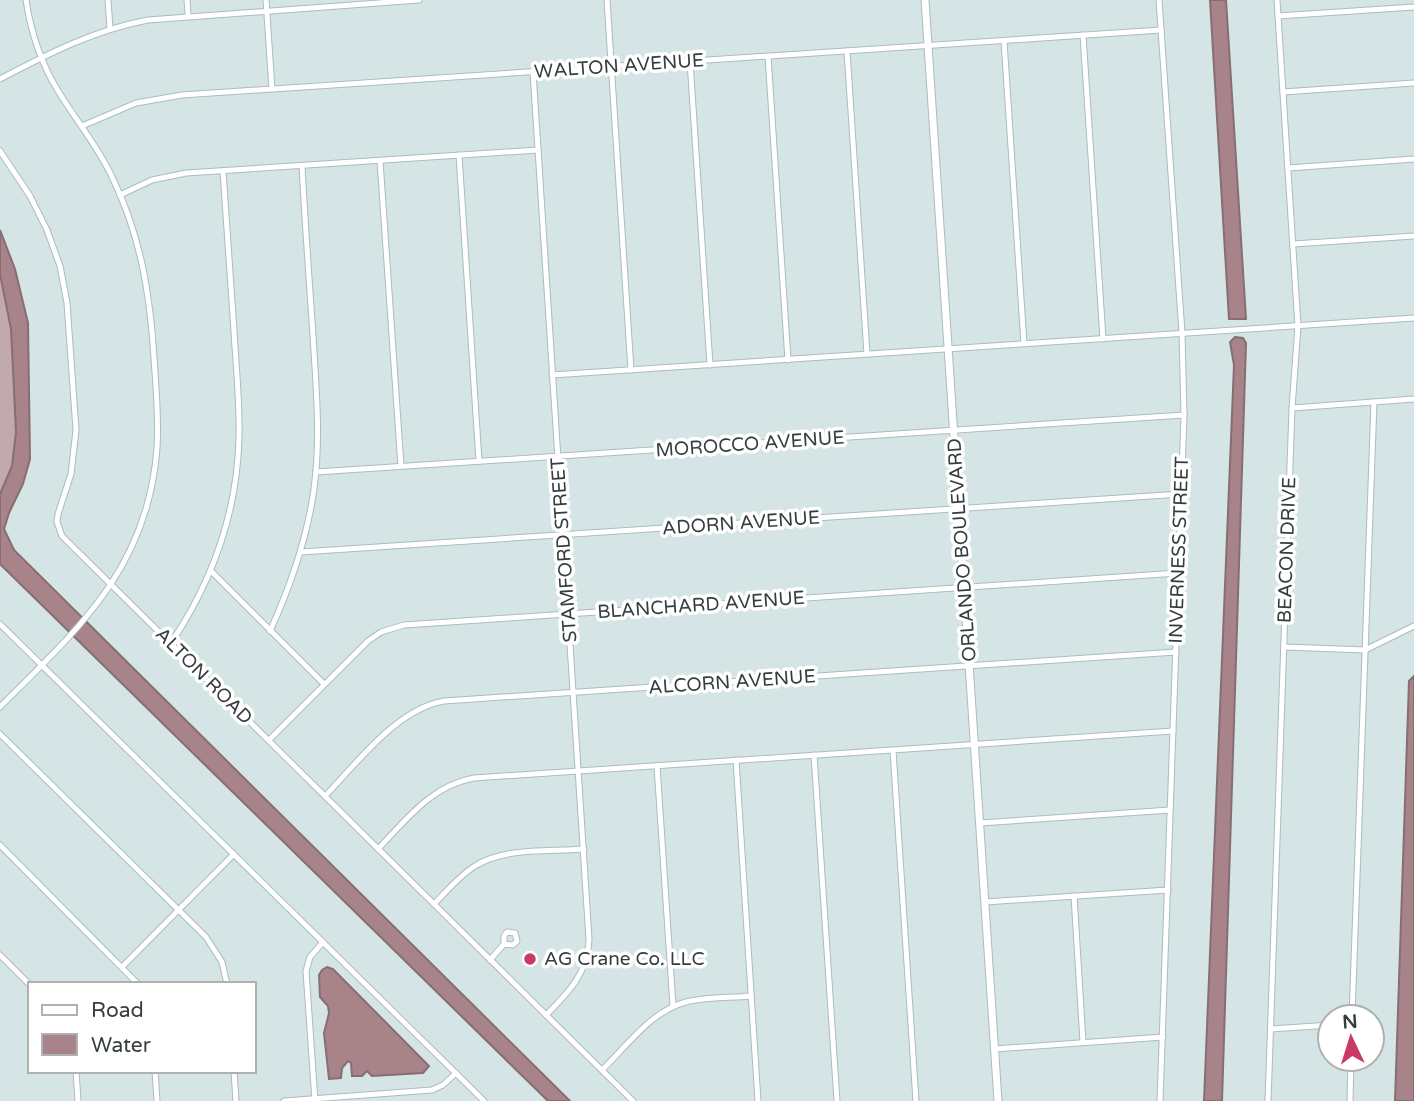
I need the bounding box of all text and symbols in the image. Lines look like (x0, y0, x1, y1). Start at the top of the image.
street label: WALTON AVENUE (533, 49, 705, 83)
street label: MOROCCO AVENUE (655, 426, 845, 462)
street label: ORLANDO BOULEVARD (943, 438, 981, 662)
street label: STAMFORD STREET (547, 456, 581, 643)
street label: INVERNESS STREET (1165, 456, 1193, 644)
street label: BEACON DRIVE (1273, 477, 1301, 623)
street label: ADORN AVENUE (661, 507, 821, 539)
street label: BLANCHARD AVENUE (596, 587, 806, 623)
street label: ALTON ROAD (151, 623, 257, 729)
street label: ALCORN AVENUE (648, 665, 816, 699)
place label: AG Crane Co. LLC (544, 948, 705, 970)
marker: AG Crane Co. LLC (522, 951, 538, 967)
legend (28, 982, 256, 1073)
text: Road (91, 998, 144, 1023)
north arrow (1316, 1003, 1386, 1073)
text: N (1342, 1011, 1358, 1034)
text: Water (91, 1033, 151, 1058)

